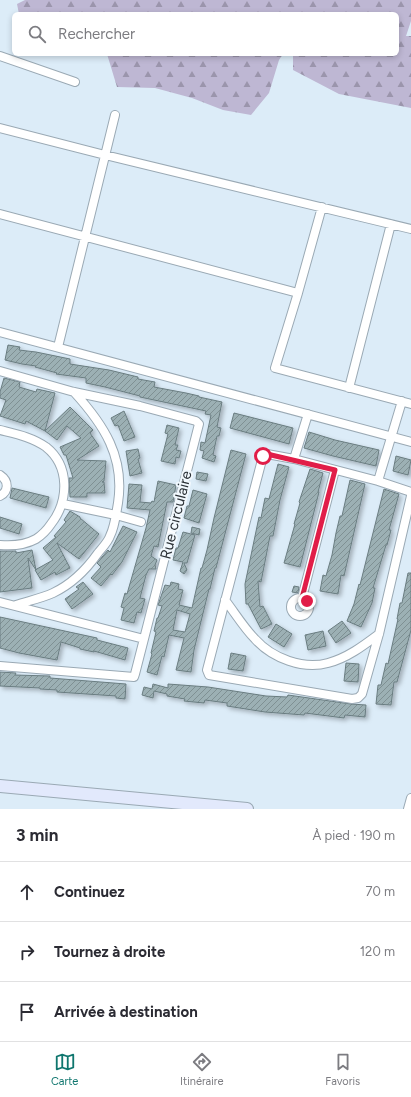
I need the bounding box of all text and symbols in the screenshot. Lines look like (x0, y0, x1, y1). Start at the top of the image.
search box (12, 12, 399, 56)
icon: search (26, 23, 48, 45)
text: Rechercher (58, 25, 135, 43)
route start (254, 447, 272, 465)
street label: Rue circulaire (156, 469, 196, 561)
route end (298, 592, 316, 610)
text: 3 min (16, 825, 58, 845)
text: À pied · 190 m (313, 828, 395, 843)
icon: ahead (16, 881, 38, 903)
text: Continuez (54, 883, 125, 901)
text: 70 m (365, 884, 395, 899)
icon: right (16, 941, 38, 963)
text: Tournez à droite (54, 943, 165, 961)
text: 120 m (360, 944, 395, 959)
icon: arrive (16, 1001, 38, 1023)
text: Arrivée à destination (54, 1003, 198, 1021)
tab: Carte (51, 1051, 78, 1088)
tab: Itinéraire (180, 1051, 224, 1088)
tab: Favoris (325, 1051, 360, 1088)

